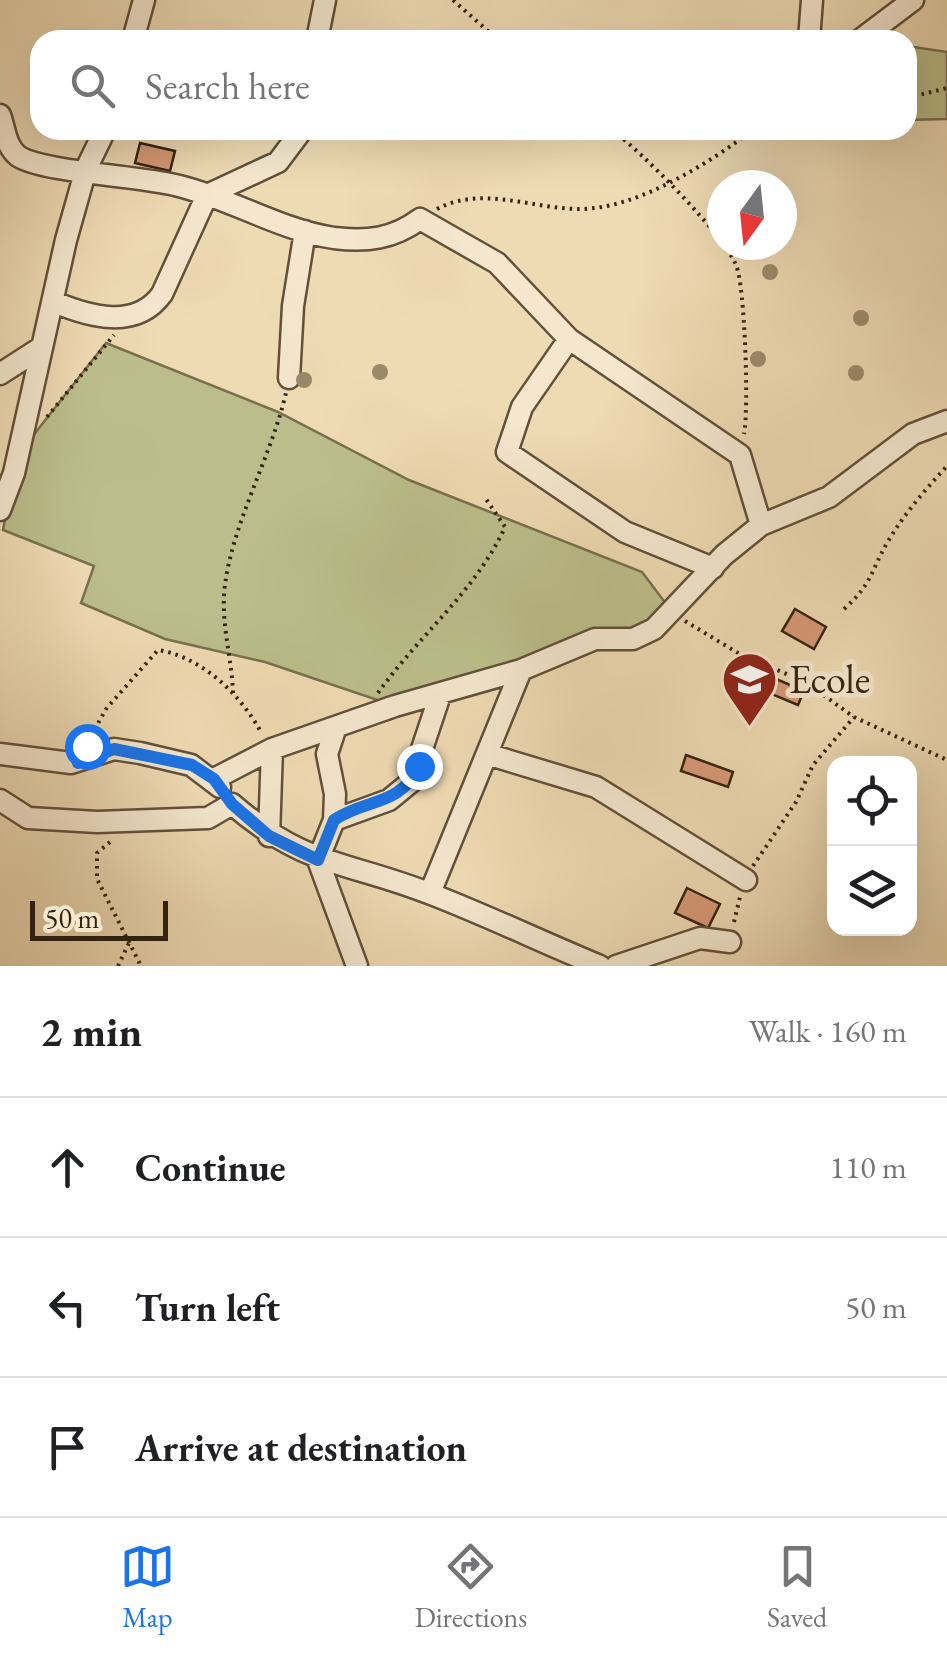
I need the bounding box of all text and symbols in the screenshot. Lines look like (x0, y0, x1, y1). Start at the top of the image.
search box (30, 30, 917, 140)
icon: search (65, 58, 120, 113)
text: Search here (145, 61, 310, 110)
north arrow (707, 170, 797, 260)
school or university icon: Ecole (720, 649, 780, 728)
place label: Ecole (789, 653, 870, 705)
route start (65, 724, 111, 770)
route end (397, 744, 443, 790)
map controls (827, 756, 917, 936)
button: locate (827, 756, 917, 846)
button: layers (827, 846, 917, 936)
scale bar (30, 896, 168, 940)
text: 50 m (45, 900, 99, 936)
text: 2 min (40, 1004, 142, 1059)
text: Walk · 160 m (749, 1010, 907, 1052)
icon: ahead (40, 1140, 95, 1195)
text: Continue (135, 1143, 286, 1192)
text: 110 m (830, 1146, 907, 1188)
icon: left (40, 1280, 95, 1335)
text: Turn left (135, 1283, 280, 1332)
text: 50 m (845, 1286, 907, 1328)
icon: arrive (40, 1420, 95, 1475)
text: Arrive at destination (135, 1423, 467, 1472)
tab: Map (120, 1539, 175, 1635)
tab: Directions (415, 1539, 527, 1635)
tab: Saved (767, 1539, 827, 1635)

